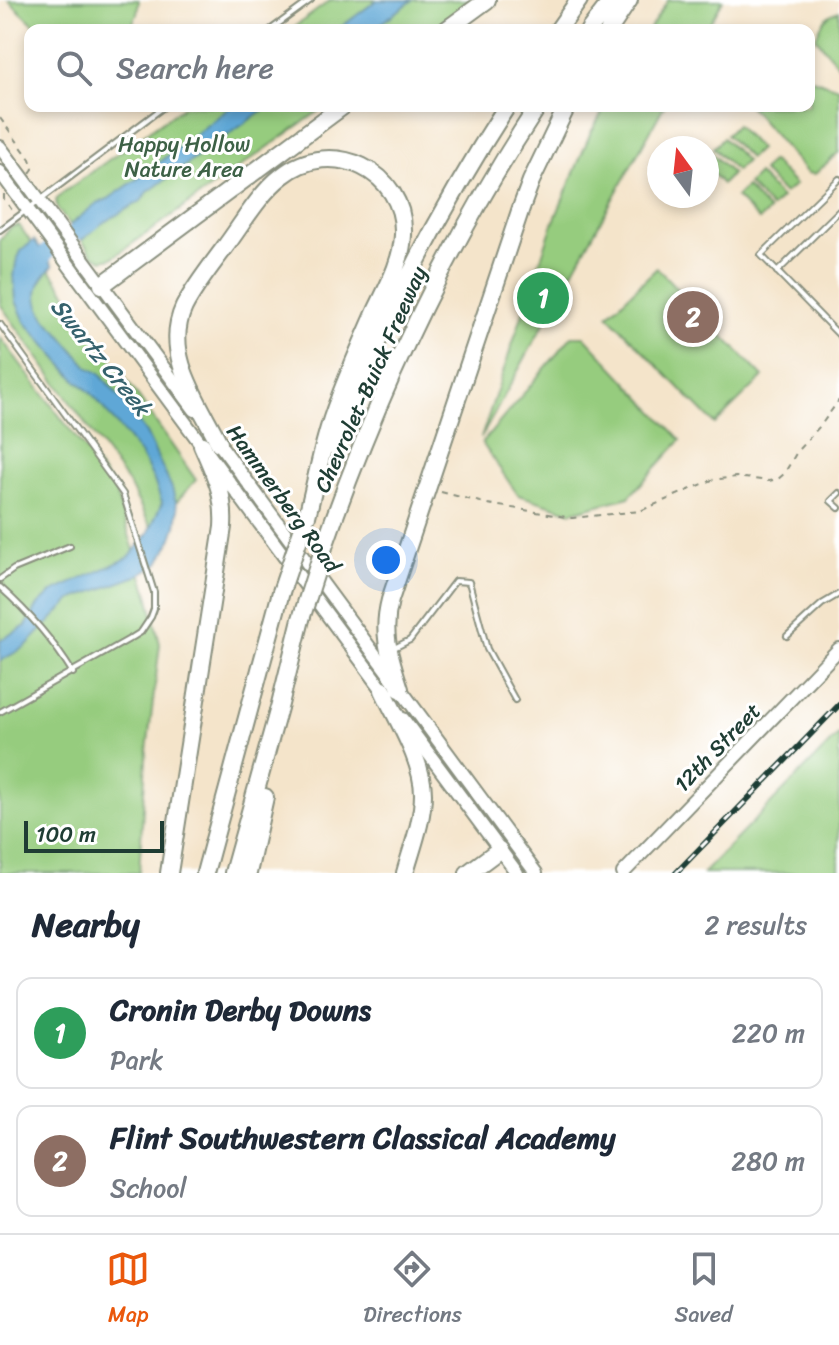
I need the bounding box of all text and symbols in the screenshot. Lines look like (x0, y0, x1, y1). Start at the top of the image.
search box (24, 24, 815, 112)
text: Search here (116, 41, 274, 95)
icon: search (52, 46, 96, 90)
park label: Happy Hollow Nature Area (118, 125, 250, 189)
north arrow (647, 136, 719, 208)
street label: Chevrolet-Buick Freeway (303, 259, 438, 499)
pin: 1 (517, 268, 569, 328)
pin: 2 (667, 287, 719, 347)
water label: Swartz Creek (40, 288, 163, 427)
street label: Hammerberg Road (216, 415, 352, 582)
your location (366, 540, 406, 580)
street label: 12th Street (664, 693, 771, 802)
text: 100 m (36, 815, 96, 854)
scale bar (24, 817, 164, 853)
text: Nearby (32, 895, 140, 955)
text: 2 results (705, 902, 807, 948)
text: Cronin Derby Downs (110, 983, 371, 1037)
text: 1 (54, 1010, 66, 1056)
text: 220 m (732, 1010, 805, 1056)
text: Park (110, 1037, 163, 1083)
text: Flint Southwestern Classical Academy (110, 1111, 616, 1165)
text: 2 (52, 1138, 68, 1184)
text: 280 m (731, 1138, 805, 1184)
text: School (110, 1165, 187, 1211)
tab: Map (106, 1247, 150, 1334)
tab: Directions (363, 1247, 462, 1334)
tab: Saved (675, 1247, 733, 1334)

